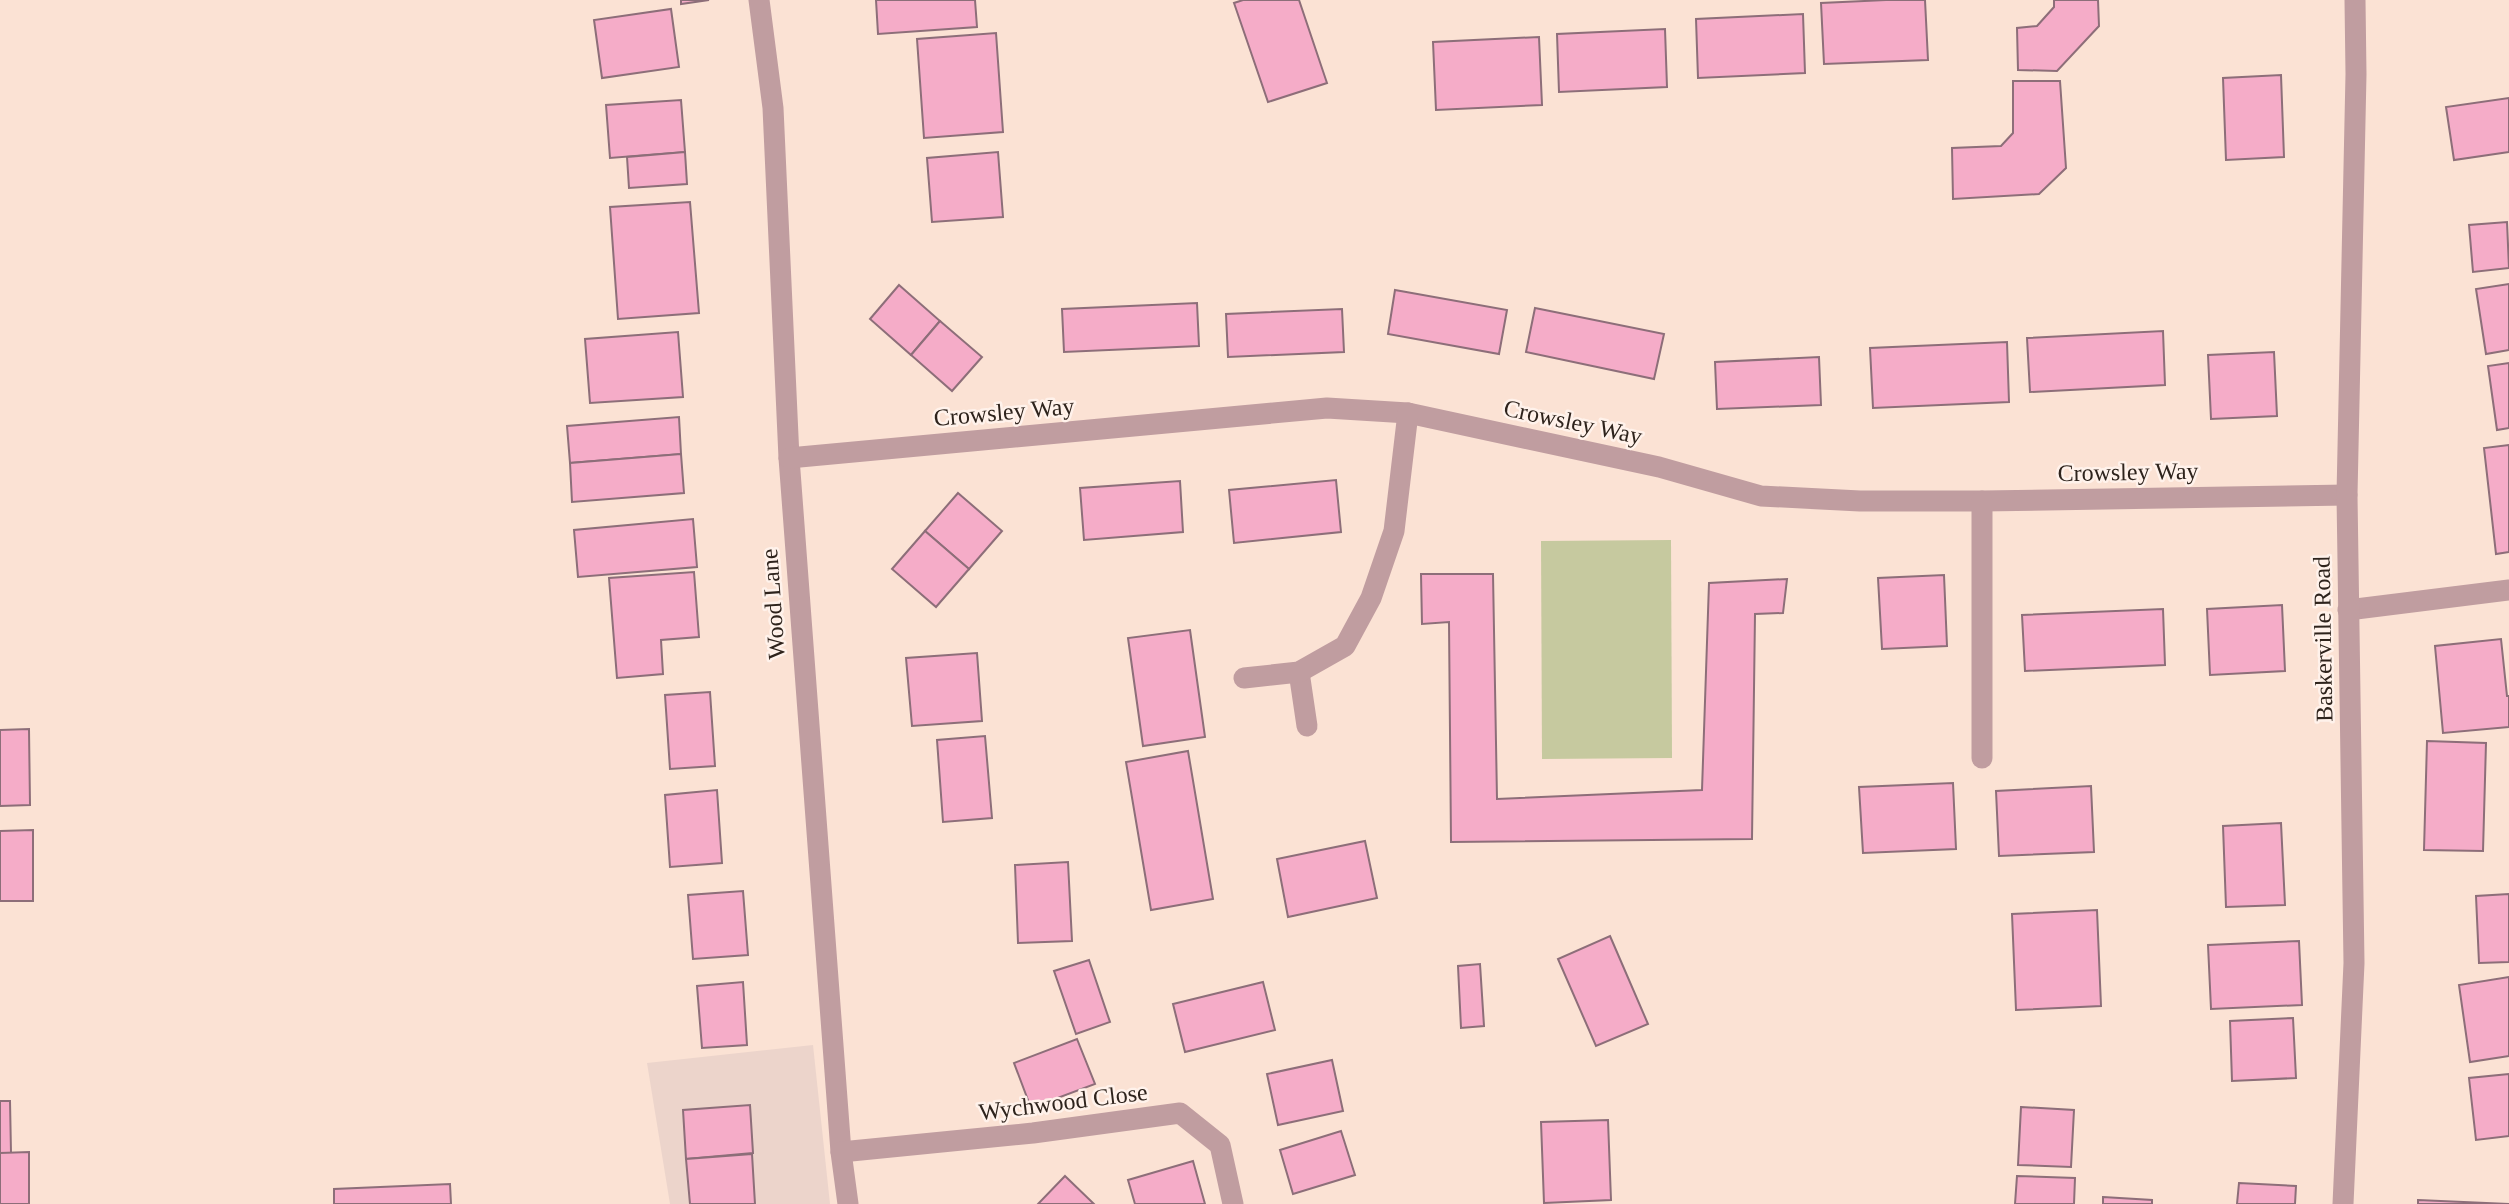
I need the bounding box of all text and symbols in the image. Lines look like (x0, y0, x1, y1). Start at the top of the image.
street label: Crowsley Way (933, 393, 1075, 431)
street label: Crowsley Way (1501, 395, 1645, 449)
street label: Crowsley Way (2057, 458, 2199, 486)
street label: Wood Lane (756, 548, 790, 660)
street label: Baskerville Road (2309, 556, 2337, 722)
street label: Wychwood Close (977, 1079, 1149, 1125)

